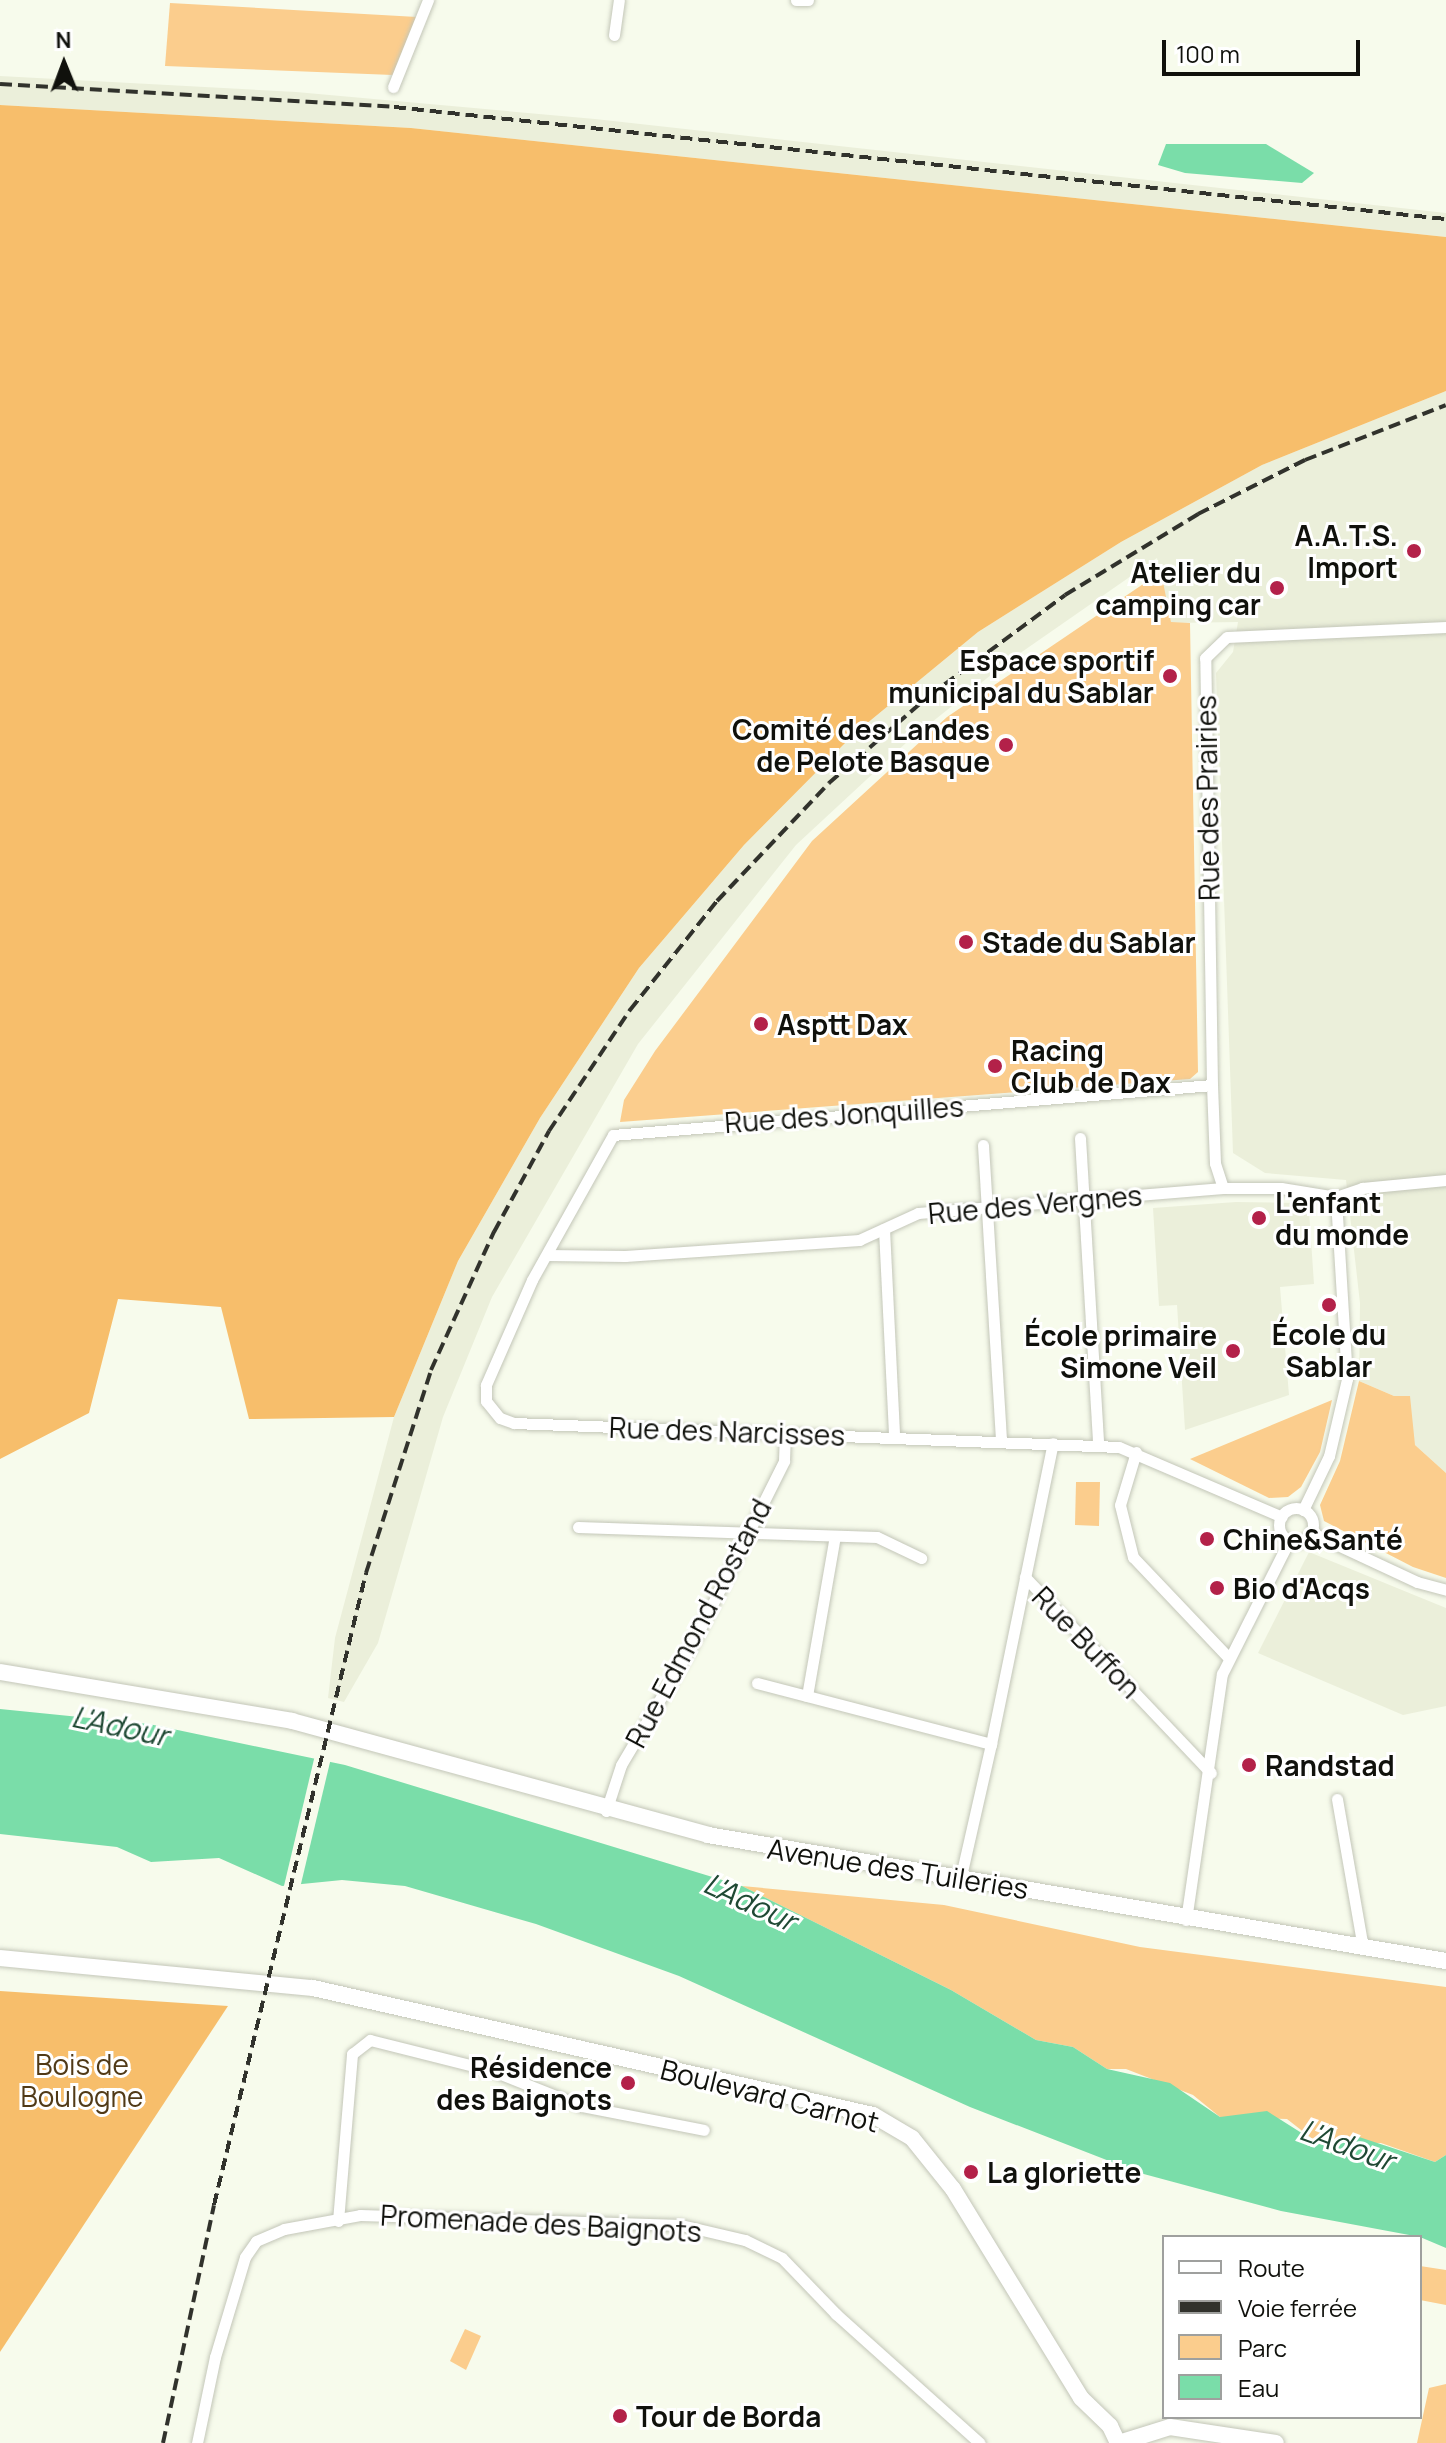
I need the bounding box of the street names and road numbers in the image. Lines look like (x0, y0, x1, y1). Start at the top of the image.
street label: Rue des Prairies (1188, 695, 1226, 901)
street label: Rue des Jonquilles (723, 1089, 965, 1139)
street label: Rue des Vergnes (927, 1178, 1143, 1230)
street label: Rue des Narcisses (608, 1410, 846, 1452)
street label: Rue Edmond Rostand (618, 1493, 778, 1753)
street label: Rue Buffon (1026, 1580, 1148, 1704)
street label: Avenue des Tuileries (765, 1831, 1031, 1905)
street label: Boulevard Carnot (657, 2052, 883, 2138)
street label: Promenade des Baignots (379, 2198, 703, 2248)

